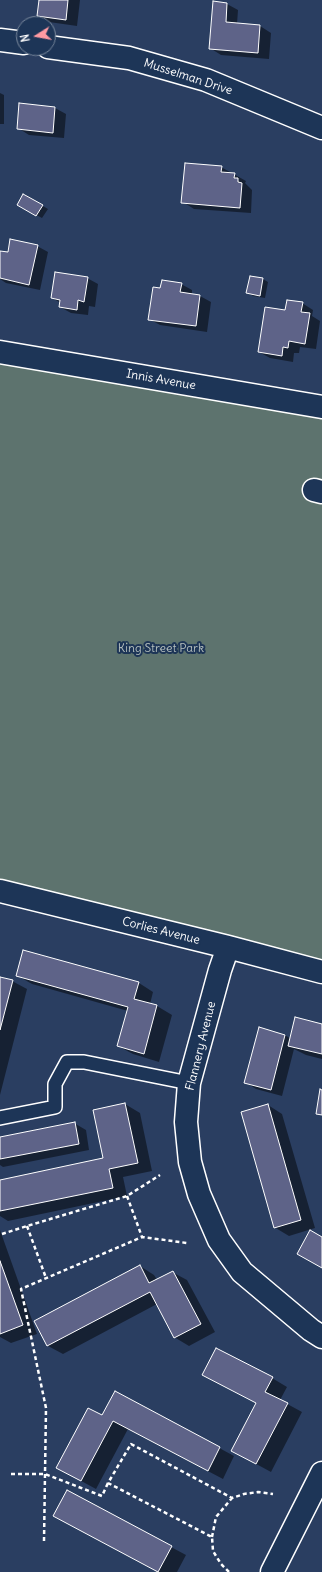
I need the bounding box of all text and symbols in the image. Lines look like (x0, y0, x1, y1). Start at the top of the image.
north arrow (16, 16, 56, 56)
text: N (18, 33, 33, 43)
street label: Musselman Drive (142, 56, 234, 98)
street label: Innis Avenue (125, 367, 197, 393)
park label: King Street Park (118, 642, 204, 656)
street label: Corlies Avenue (121, 914, 201, 948)
street label: Flannery Avenue (183, 1000, 219, 1092)

